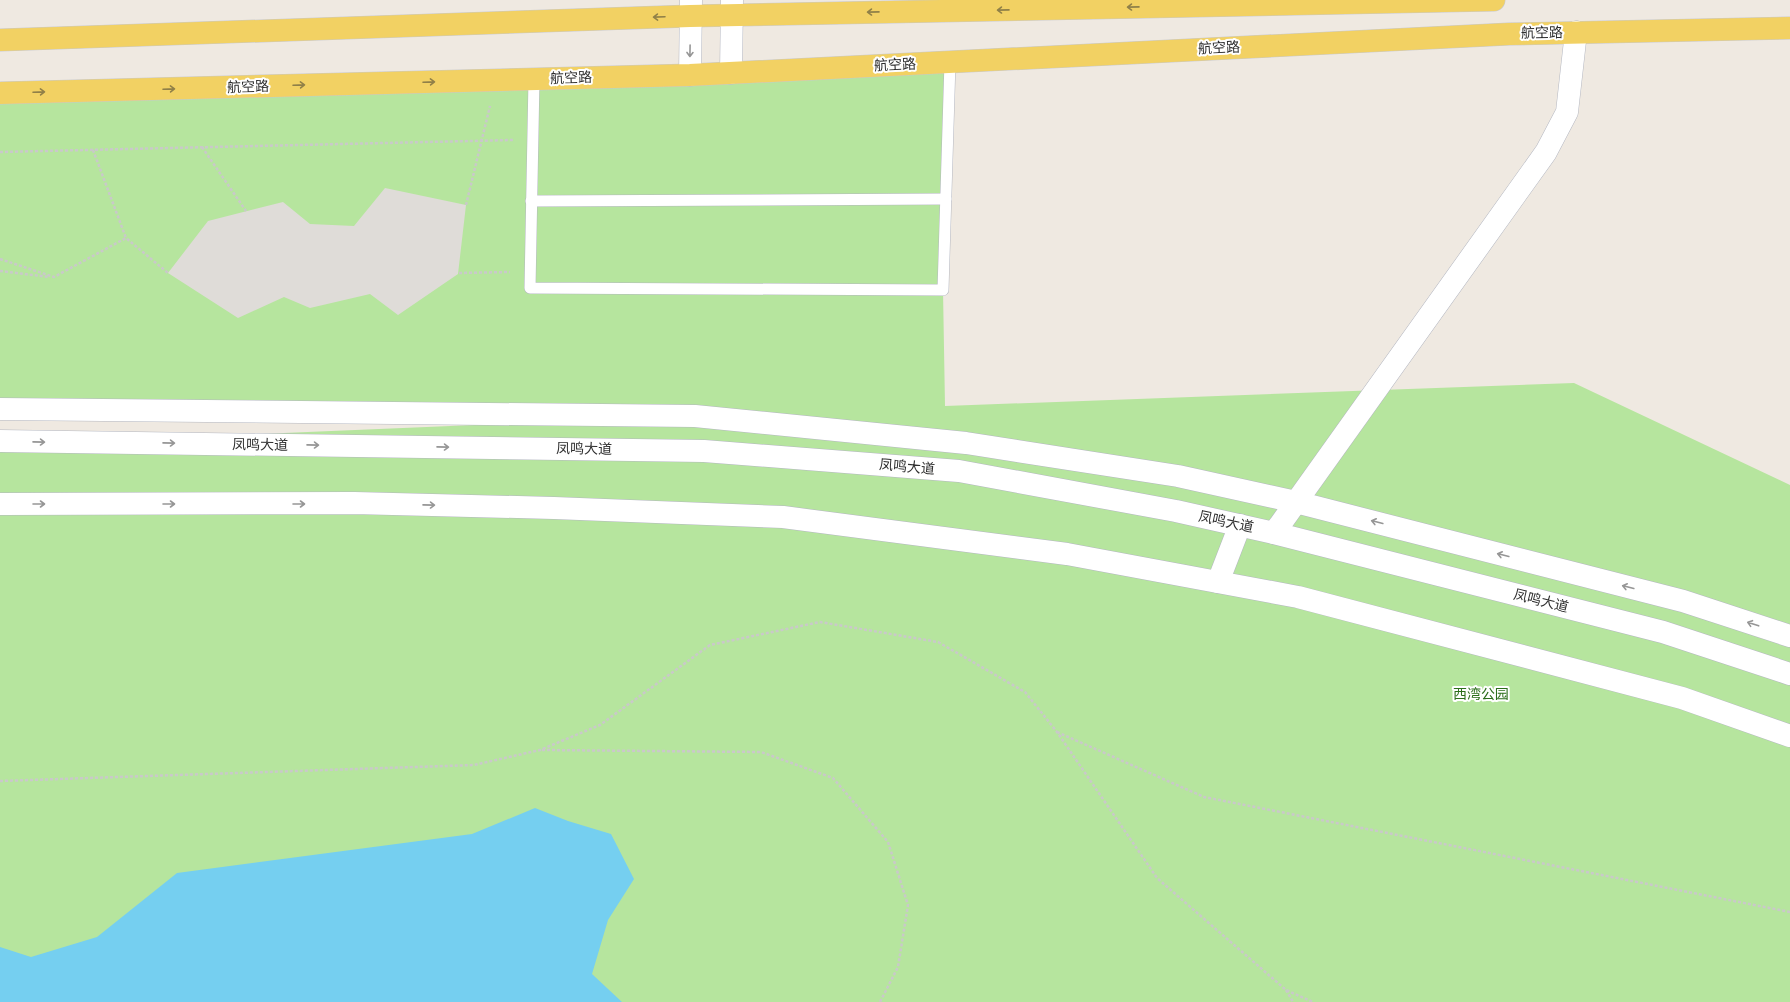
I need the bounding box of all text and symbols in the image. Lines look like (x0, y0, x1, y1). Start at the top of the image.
one-way arrow (1127, 3, 1140, 11)
one-way arrow (997, 6, 1010, 14)
one-way arrow (867, 9, 880, 16)
one-way arrow (653, 13, 666, 21)
street label: 航空路 (1521, 24, 1563, 42)
street label: 航空路 (1198, 38, 1240, 58)
one-way arrow (686, 44, 694, 57)
street label: 航空路 (874, 55, 916, 75)
street label: 航空路 (550, 69, 592, 87)
street label: 航空路 (227, 78, 269, 96)
one-way arrow (422, 78, 435, 86)
one-way arrow (292, 82, 305, 89)
one-way arrow (162, 85, 175, 93)
one-way arrow (32, 88, 45, 96)
street label: 凤鸣大道 (232, 436, 288, 454)
one-way arrow (32, 438, 45, 446)
one-way arrow (162, 440, 175, 447)
street label: 凤鸣大道 (556, 440, 612, 458)
one-way arrow (306, 442, 319, 449)
one-way arrow (436, 443, 449, 451)
street label: 凤鸣大道 (878, 456, 936, 478)
one-way arrow (32, 500, 45, 508)
one-way arrow (162, 500, 175, 508)
one-way arrow (292, 500, 305, 507)
one-way arrow (422, 501, 435, 509)
street label: 凤鸣大道 (1197, 508, 1255, 536)
one-way arrow (1370, 518, 1383, 525)
one-way arrow (1496, 550, 1509, 558)
one-way arrow (1622, 583, 1635, 590)
street label: 凤鸣大道 (1512, 586, 1570, 616)
one-way arrow (1747, 620, 1760, 627)
park label: 西湾公园 (1453, 686, 1509, 703)

